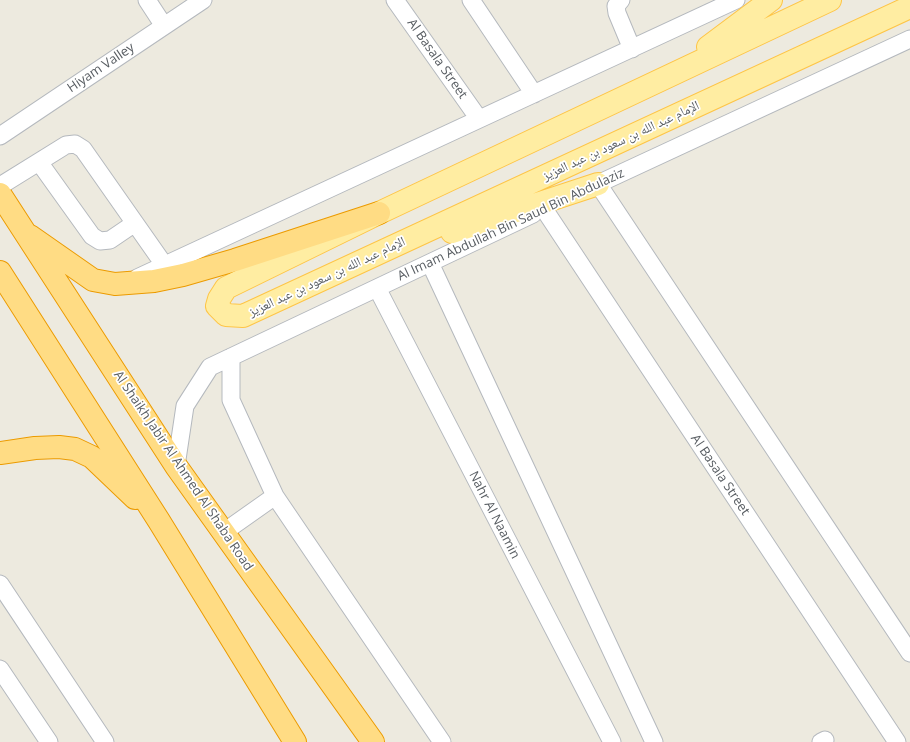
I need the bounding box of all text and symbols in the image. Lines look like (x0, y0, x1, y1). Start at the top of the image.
street label: Al Basala Street (404, 16, 470, 102)
street label: Hiyam Valley (65, 40, 137, 96)
street label: الإمام عبد الله بن سعود بن عبد العزيز (540, 98, 702, 184)
street label: Al Imam Abdullah Bin Saud Bin Abdulaziz (395, 165, 627, 285)
street label: الإمام عبد الله بن سعود بن عبد العزيز (246, 234, 408, 320)
street label: Al Shaikh Jabir Al Ahmed Al Shaba Road (110, 368, 256, 574)
street label: Al Basala Street (687, 432, 753, 518)
street label: Nahr Al Naamin (465, 469, 523, 561)

